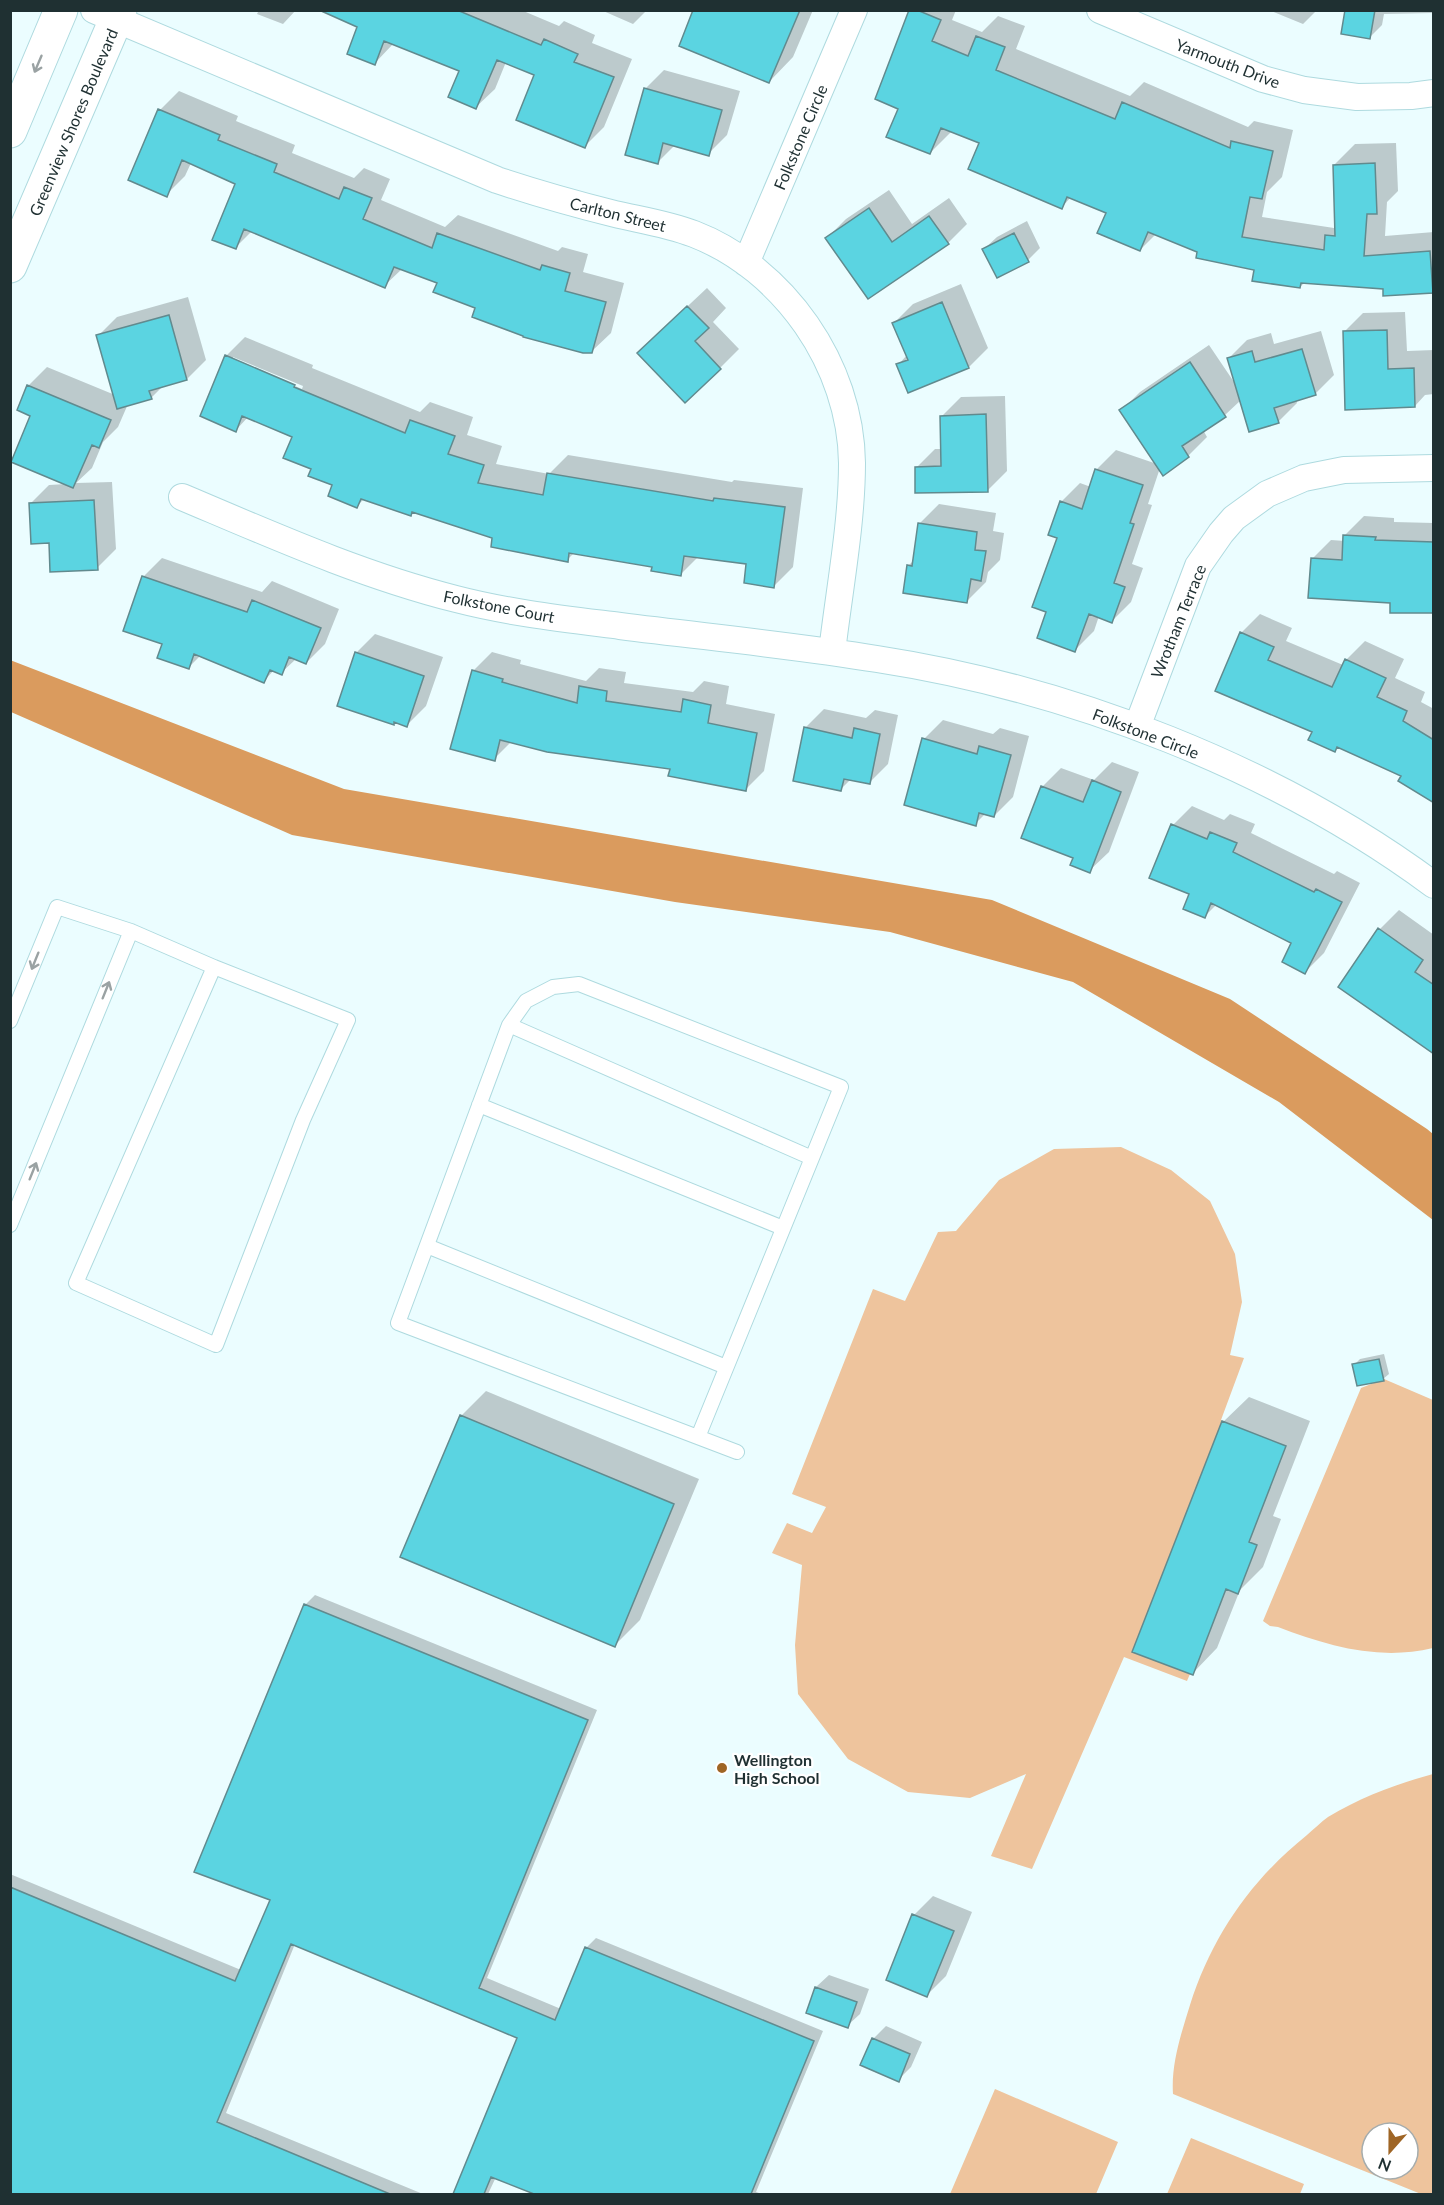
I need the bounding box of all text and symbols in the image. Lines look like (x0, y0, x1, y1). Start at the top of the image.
street label: Greenview Shores Boulevard (25, 25, 121, 219)
street label: Yarmouth Drive (1173, 34, 1283, 92)
one-way arrow (32, 55, 43, 73)
street label: Folkstone Circle (769, 82, 831, 192)
street label: Carlton Street (568, 193, 668, 235)
street label: Wrotham Terrace (1147, 561, 1209, 681)
street label: Folkstone Court (442, 586, 556, 626)
street label: Folkstone Circle (1090, 704, 1202, 762)
one-way arrow (29, 951, 40, 970)
one-way arrow (101, 982, 112, 1000)
one-way arrow (28, 1162, 39, 1181)
place label: Wellington High School (734, 1750, 820, 1787)
marker: Wellington High School (715, 1761, 729, 1775)
north arrow (1360, 2121, 1420, 2181)
text: N (1375, 2154, 1394, 2177)

